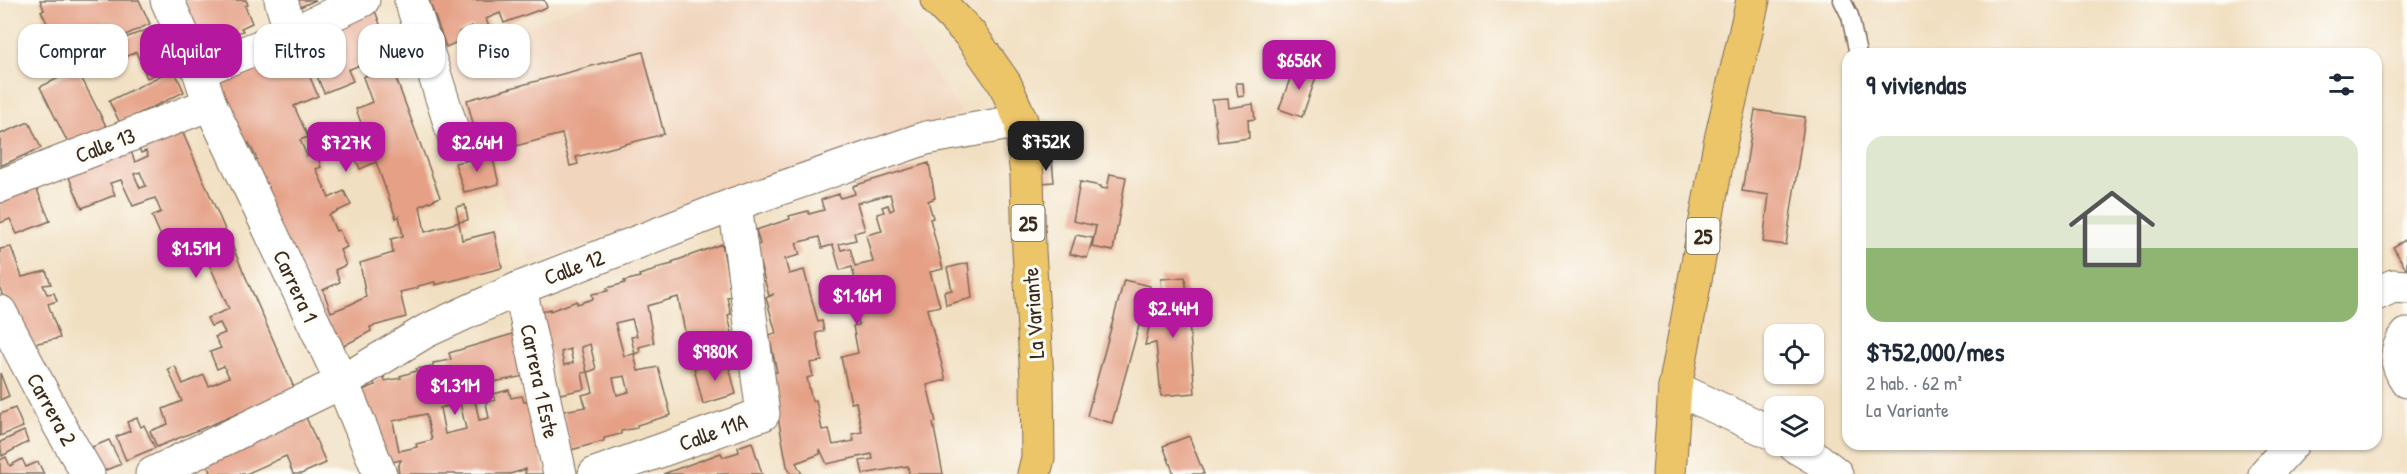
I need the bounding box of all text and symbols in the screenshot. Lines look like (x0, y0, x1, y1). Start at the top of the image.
chip: Comprar (18, 24, 128, 78)
chip: Alquilar (140, 24, 242, 78)
chip: Filtros (254, 24, 346, 78)
chip: Nuevo (358, 24, 445, 78)
chip: Piso (457, 24, 530, 78)
pin: $656K (1257, 40, 1341, 91)
text: $656K (1276, 46, 1322, 73)
text: 9 viviendas (1866, 67, 1966, 102)
icon: filters (2325, 68, 2358, 101)
street label: Calle 13 (71, 120, 139, 170)
pin: $752K (1004, 121, 1088, 172)
pin: $727K (304, 122, 388, 173)
pin: $2.64M (428, 122, 526, 173)
text: $752K (1022, 127, 1070, 154)
text: $727K (321, 128, 371, 155)
text: $2.64M (451, 128, 503, 155)
icon: home (2058, 175, 2166, 283)
road number: 25 (1012, 205, 1044, 241)
road number: 25 (1686, 218, 1720, 254)
pin: $1.51M (147, 228, 245, 279)
text: $1.51M (171, 234, 221, 261)
street label: Calle 12 (540, 242, 609, 292)
street label: Carrera 1 (266, 245, 326, 327)
street label: La Variante (1015, 266, 1051, 360)
pin: $1.16M (808, 275, 906, 326)
text: $1.16M (833, 281, 881, 308)
pin: $2.44M (1124, 288, 1222, 339)
text: $2.44M (1148, 294, 1198, 321)
street label: Carrera 1 Este (513, 321, 567, 441)
map controls (1764, 324, 1824, 456)
button: locate (1764, 324, 1824, 384)
pin: $980K (673, 331, 757, 382)
text: $752,000/mes (1866, 334, 2004, 369)
text: $980K (692, 337, 738, 364)
pin: $1.31M (406, 365, 504, 416)
street label: Carrera 2 (20, 367, 85, 451)
text: 2 hab. · 62 m² (1866, 369, 1962, 396)
text: $1.31M (430, 371, 480, 398)
button: layers (1764, 396, 1824, 456)
text: La Variante (1866, 396, 1949, 423)
street label: Calle 11A (675, 406, 752, 458)

